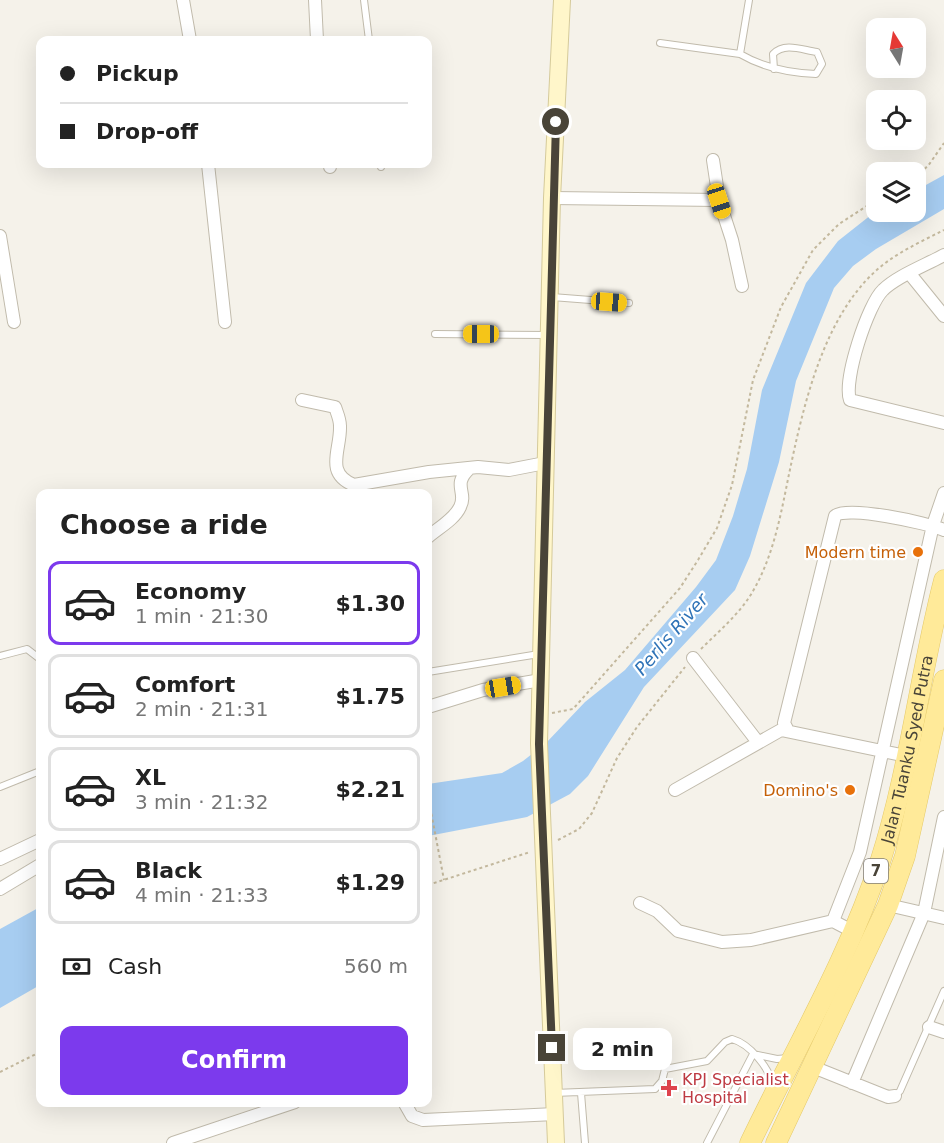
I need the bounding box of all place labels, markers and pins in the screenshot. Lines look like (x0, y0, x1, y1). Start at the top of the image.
place label: Modern time (805, 543, 906, 562)
marker: Modern time (911, 545, 925, 559)
place label: Domino's (763, 781, 838, 800)
marker: Domino's (843, 783, 857, 797)
place label: KPJ Specialist Hospital (682, 1070, 789, 1107)
marker: KPJ Specialist Hospital (660, 1079, 678, 1097)

